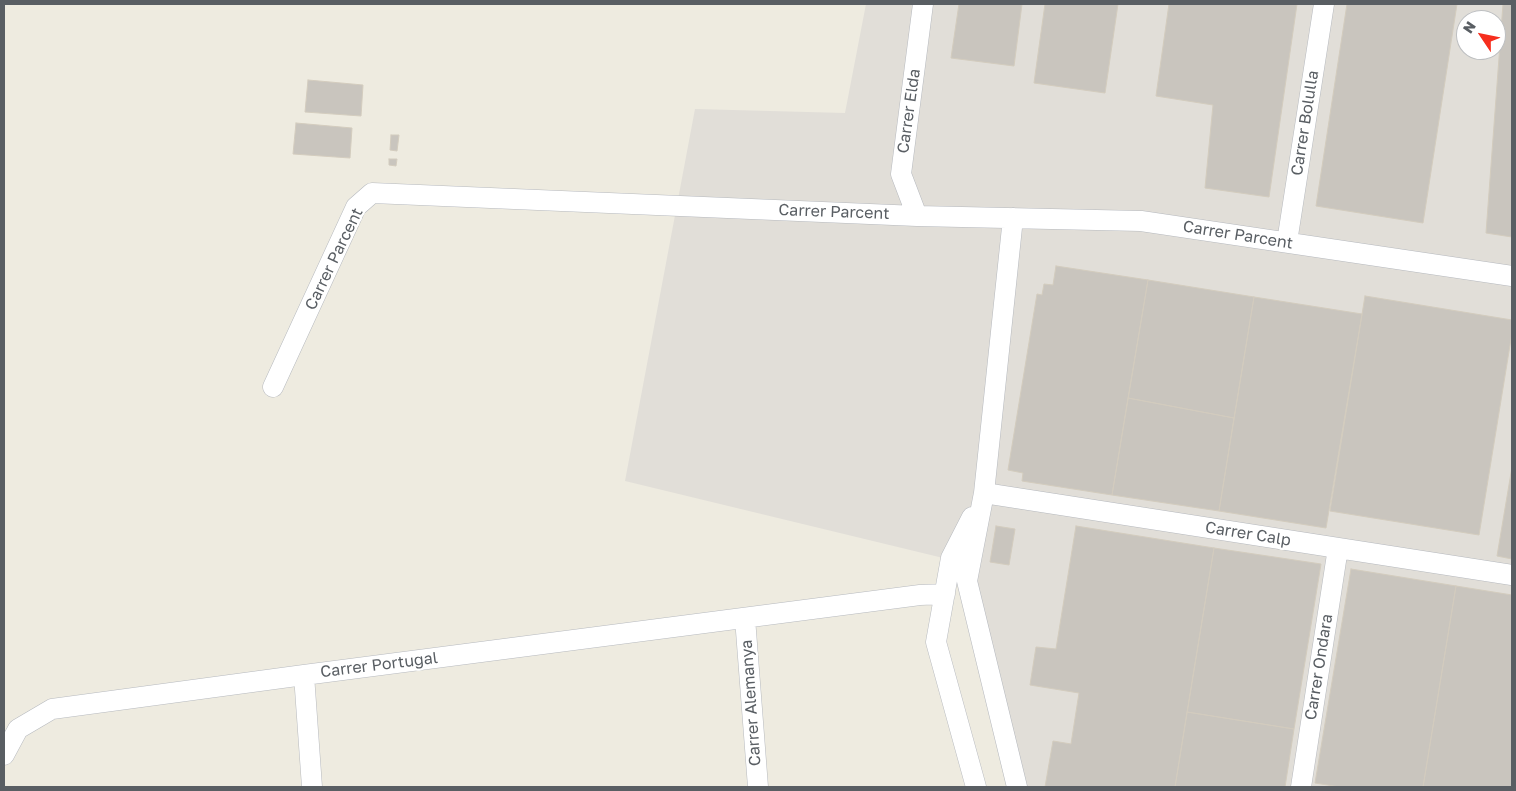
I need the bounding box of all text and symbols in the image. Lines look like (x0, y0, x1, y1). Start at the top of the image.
north arrow (1456, 10, 1506, 60)
text: N (1459, 18, 1479, 36)
street label: Carrer Elda (894, 67, 924, 155)
street label: Carrer Bolulla (1287, 69, 1323, 177)
street label: Carrer Parcent (778, 200, 890, 224)
street label: Carrer Parcent (301, 205, 367, 313)
street label: Carrer Parcent (1182, 217, 1294, 253)
street label: Carrer Calp (1204, 518, 1292, 550)
street label: Carrer Ondara (1301, 612, 1337, 722)
street label: Carrer Alemanya (737, 639, 765, 767)
street label: Carrer Portugal (319, 648, 439, 682)

